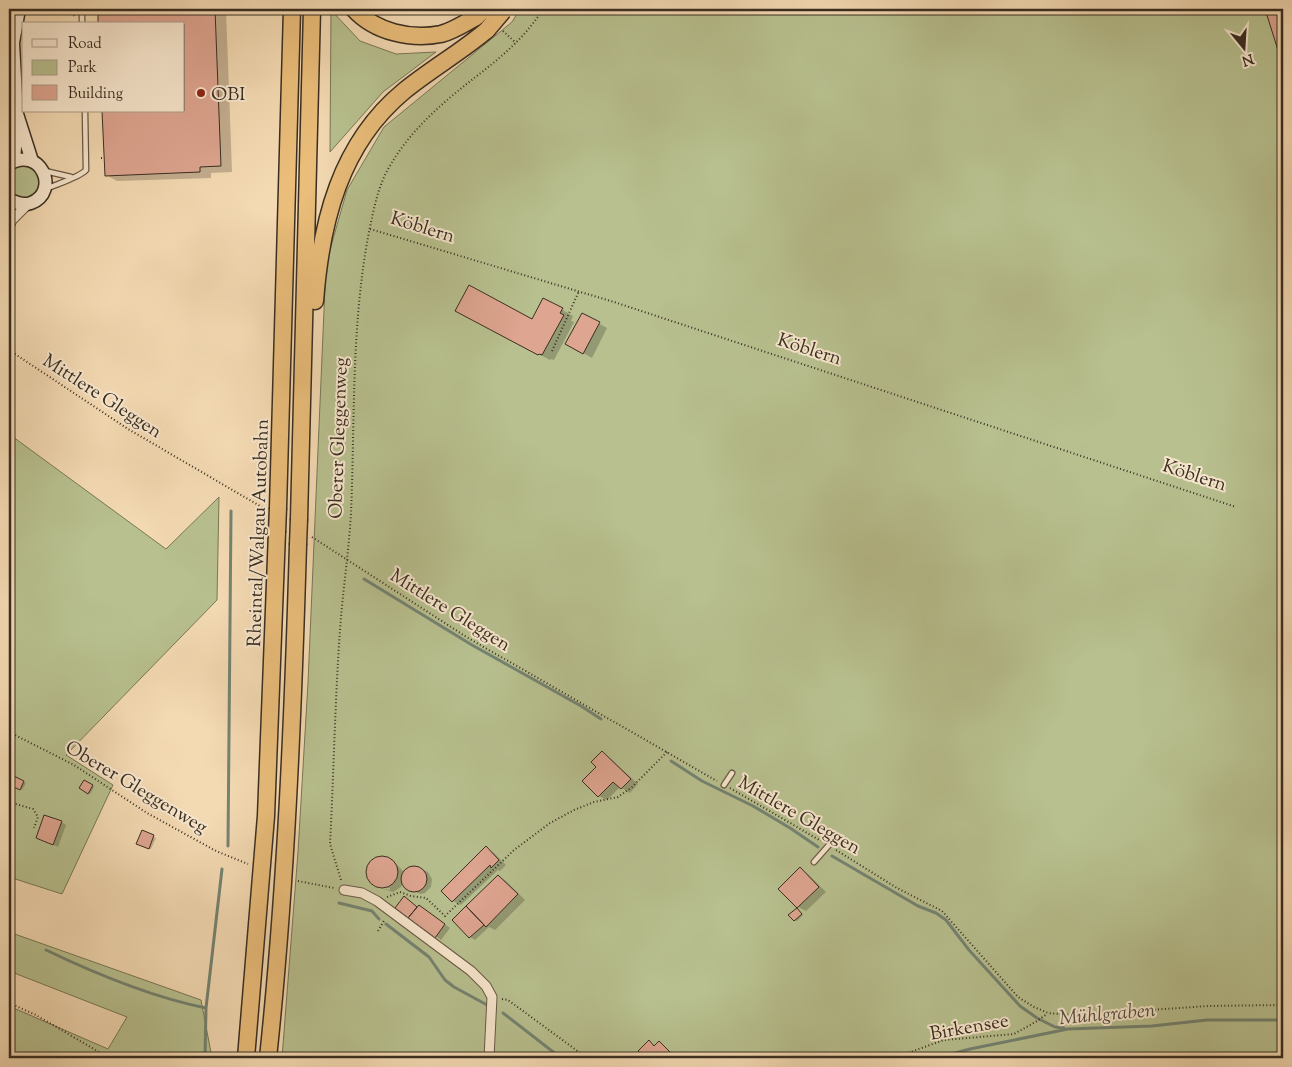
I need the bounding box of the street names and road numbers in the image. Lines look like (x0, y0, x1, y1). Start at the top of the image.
street label: Köblern (387, 206, 458, 251)
street label: Köblern (774, 327, 845, 373)
street label: Mittlere Gleggen (37, 348, 167, 446)
street label: Oberer Gleggenweg (323, 357, 356, 519)
street label: Rheintal/Walgau Autobahn (242, 418, 277, 648)
street label: Köblern (1159, 453, 1230, 499)
street label: Mittlere Gleggen (384, 563, 515, 659)
street label: Oberer Gleggenweg (59, 735, 212, 841)
street label: Mittlere Gleggen (732, 770, 865, 862)
street label: Birkensee (928, 1008, 1011, 1049)

